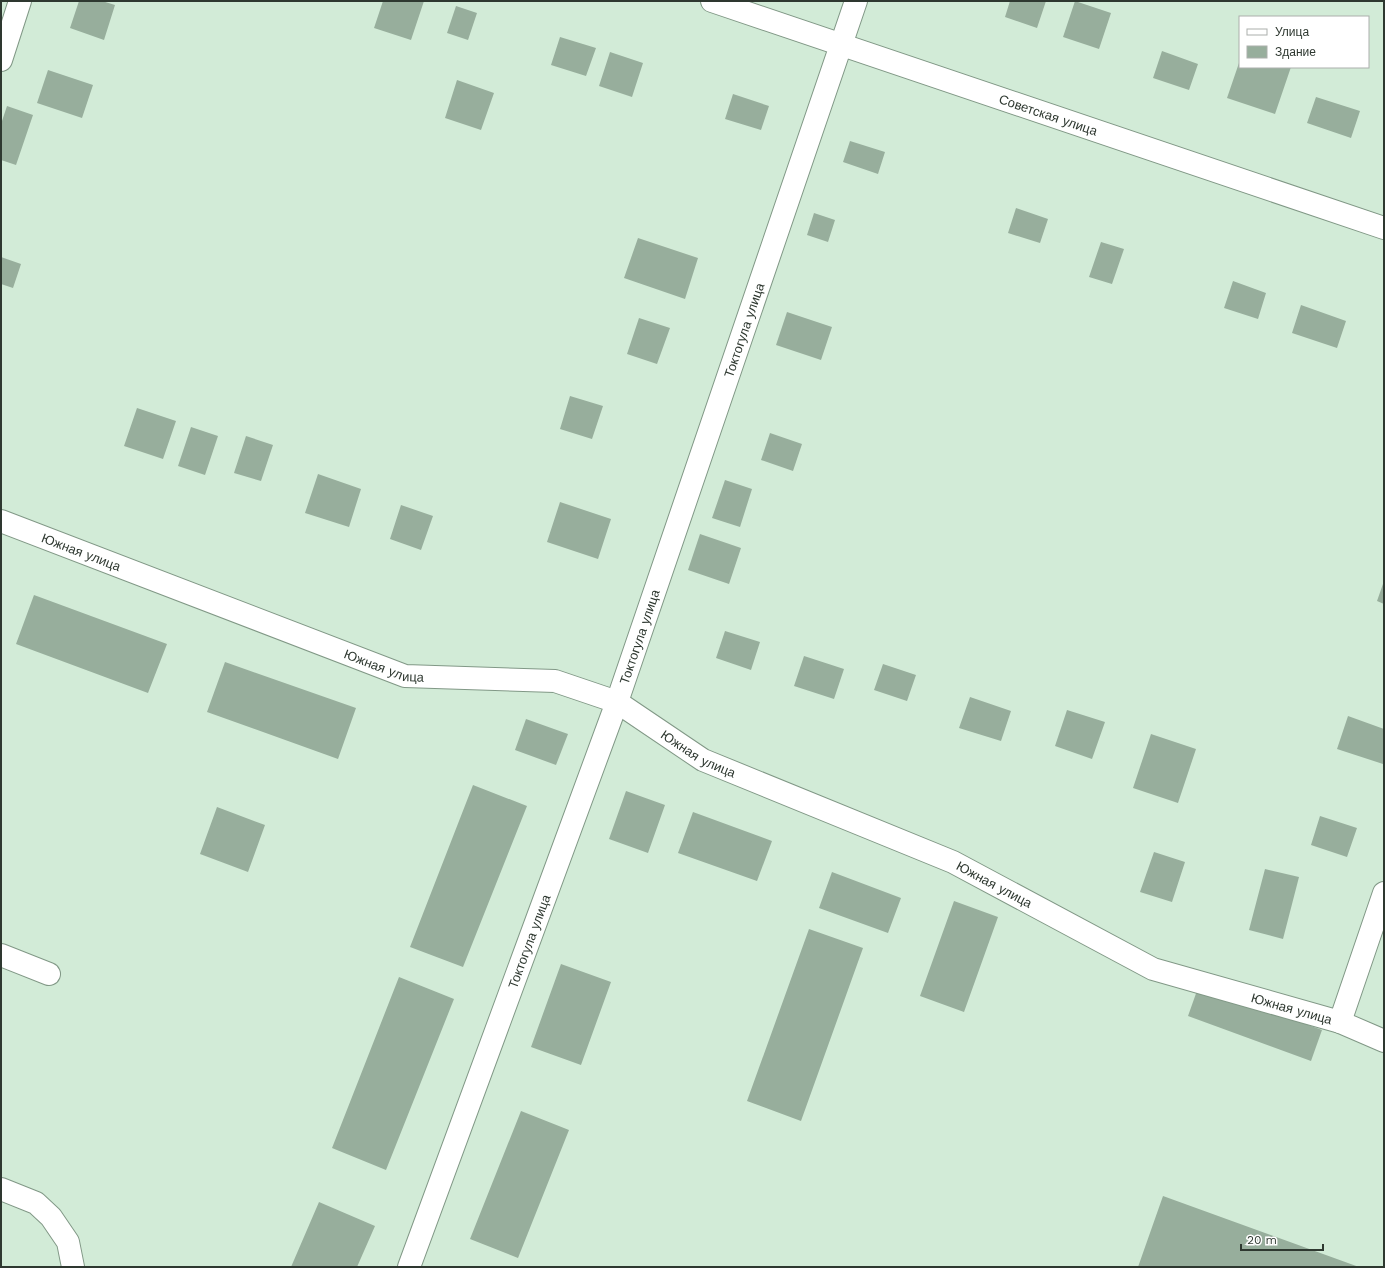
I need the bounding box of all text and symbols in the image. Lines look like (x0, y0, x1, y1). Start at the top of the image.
legend (1239, 16, 1369, 68)
text: Улица (1275, 25, 1309, 39)
text: Здание (1275, 45, 1316, 59)
street label: Советская улица (997, 92, 1100, 139)
street label: Токтогула улица (721, 280, 768, 380)
street label: Южная улица (39, 530, 124, 575)
street label: Токтогула улица (617, 587, 663, 686)
street label: Южная улица (342, 646, 425, 685)
street label: Южная улица (658, 727, 739, 781)
street label: Южная улица (954, 858, 1035, 911)
street label: Токтогула улица (505, 892, 554, 991)
street label: Южная улица (1249, 990, 1335, 1028)
scale bar (1241, 1226, 1323, 1252)
text: 20 m (1247, 1233, 1277, 1247)

